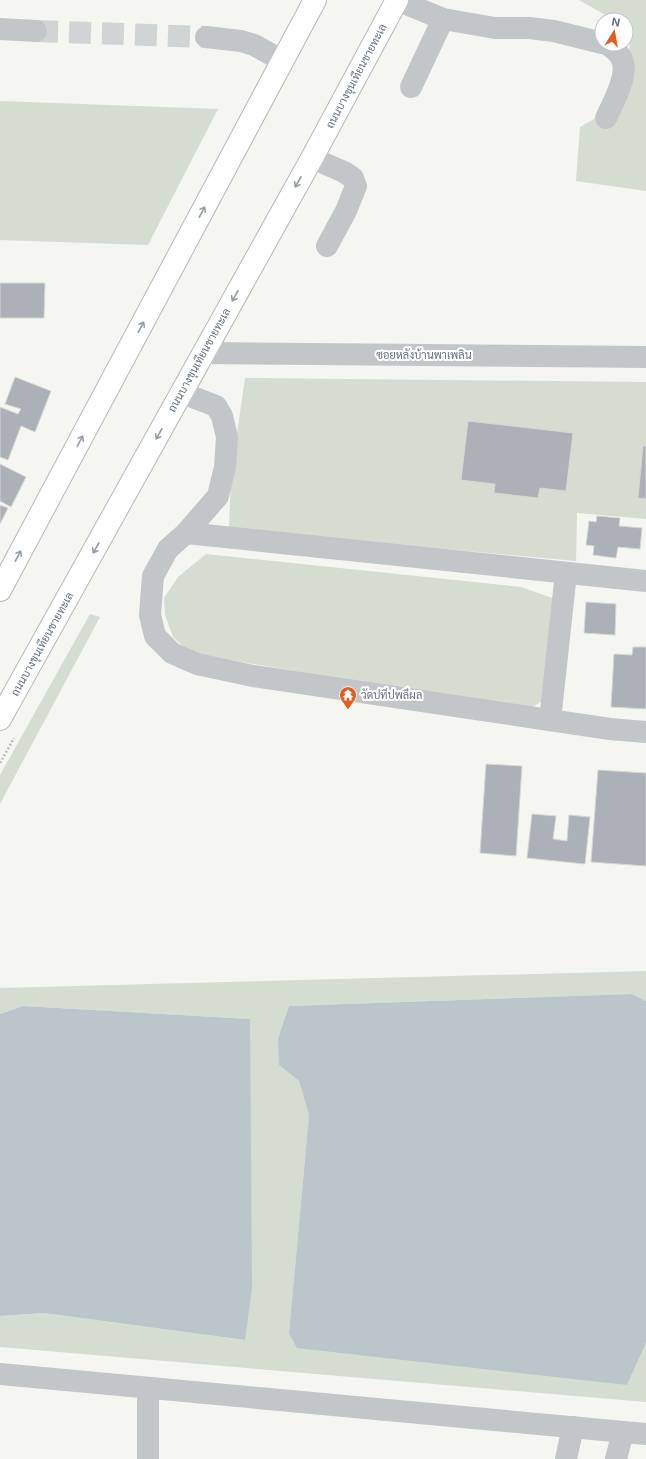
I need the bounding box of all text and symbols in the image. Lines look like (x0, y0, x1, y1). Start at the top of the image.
north arrow (594, 12, 634, 52)
text: N (610, 15, 621, 30)
street label: ถนนบางขุนเทียนชายทะเล (322, 21, 391, 132)
one-way arrow (294, 176, 302, 188)
one-way arrow (199, 206, 207, 218)
one-way arrow (230, 289, 238, 301)
street label: ถนนบางขุนเทียนชายทะเล (164, 305, 235, 415)
one-way arrow (138, 321, 146, 333)
street label: ซอยหลังบ้านพาเพลิน (376, 348, 472, 362)
one-way arrow (155, 428, 162, 440)
one-way arrow (77, 436, 84, 448)
one-way arrow (91, 542, 99, 554)
one-way arrow (15, 550, 23, 562)
street label: ถนนบางขุนเทียนชายทะเล (7, 589, 78, 699)
temple icon: วัดปทีปพลีผล (338, 685, 358, 710)
place label: วัดปทีปพลีผล (361, 687, 422, 702)

